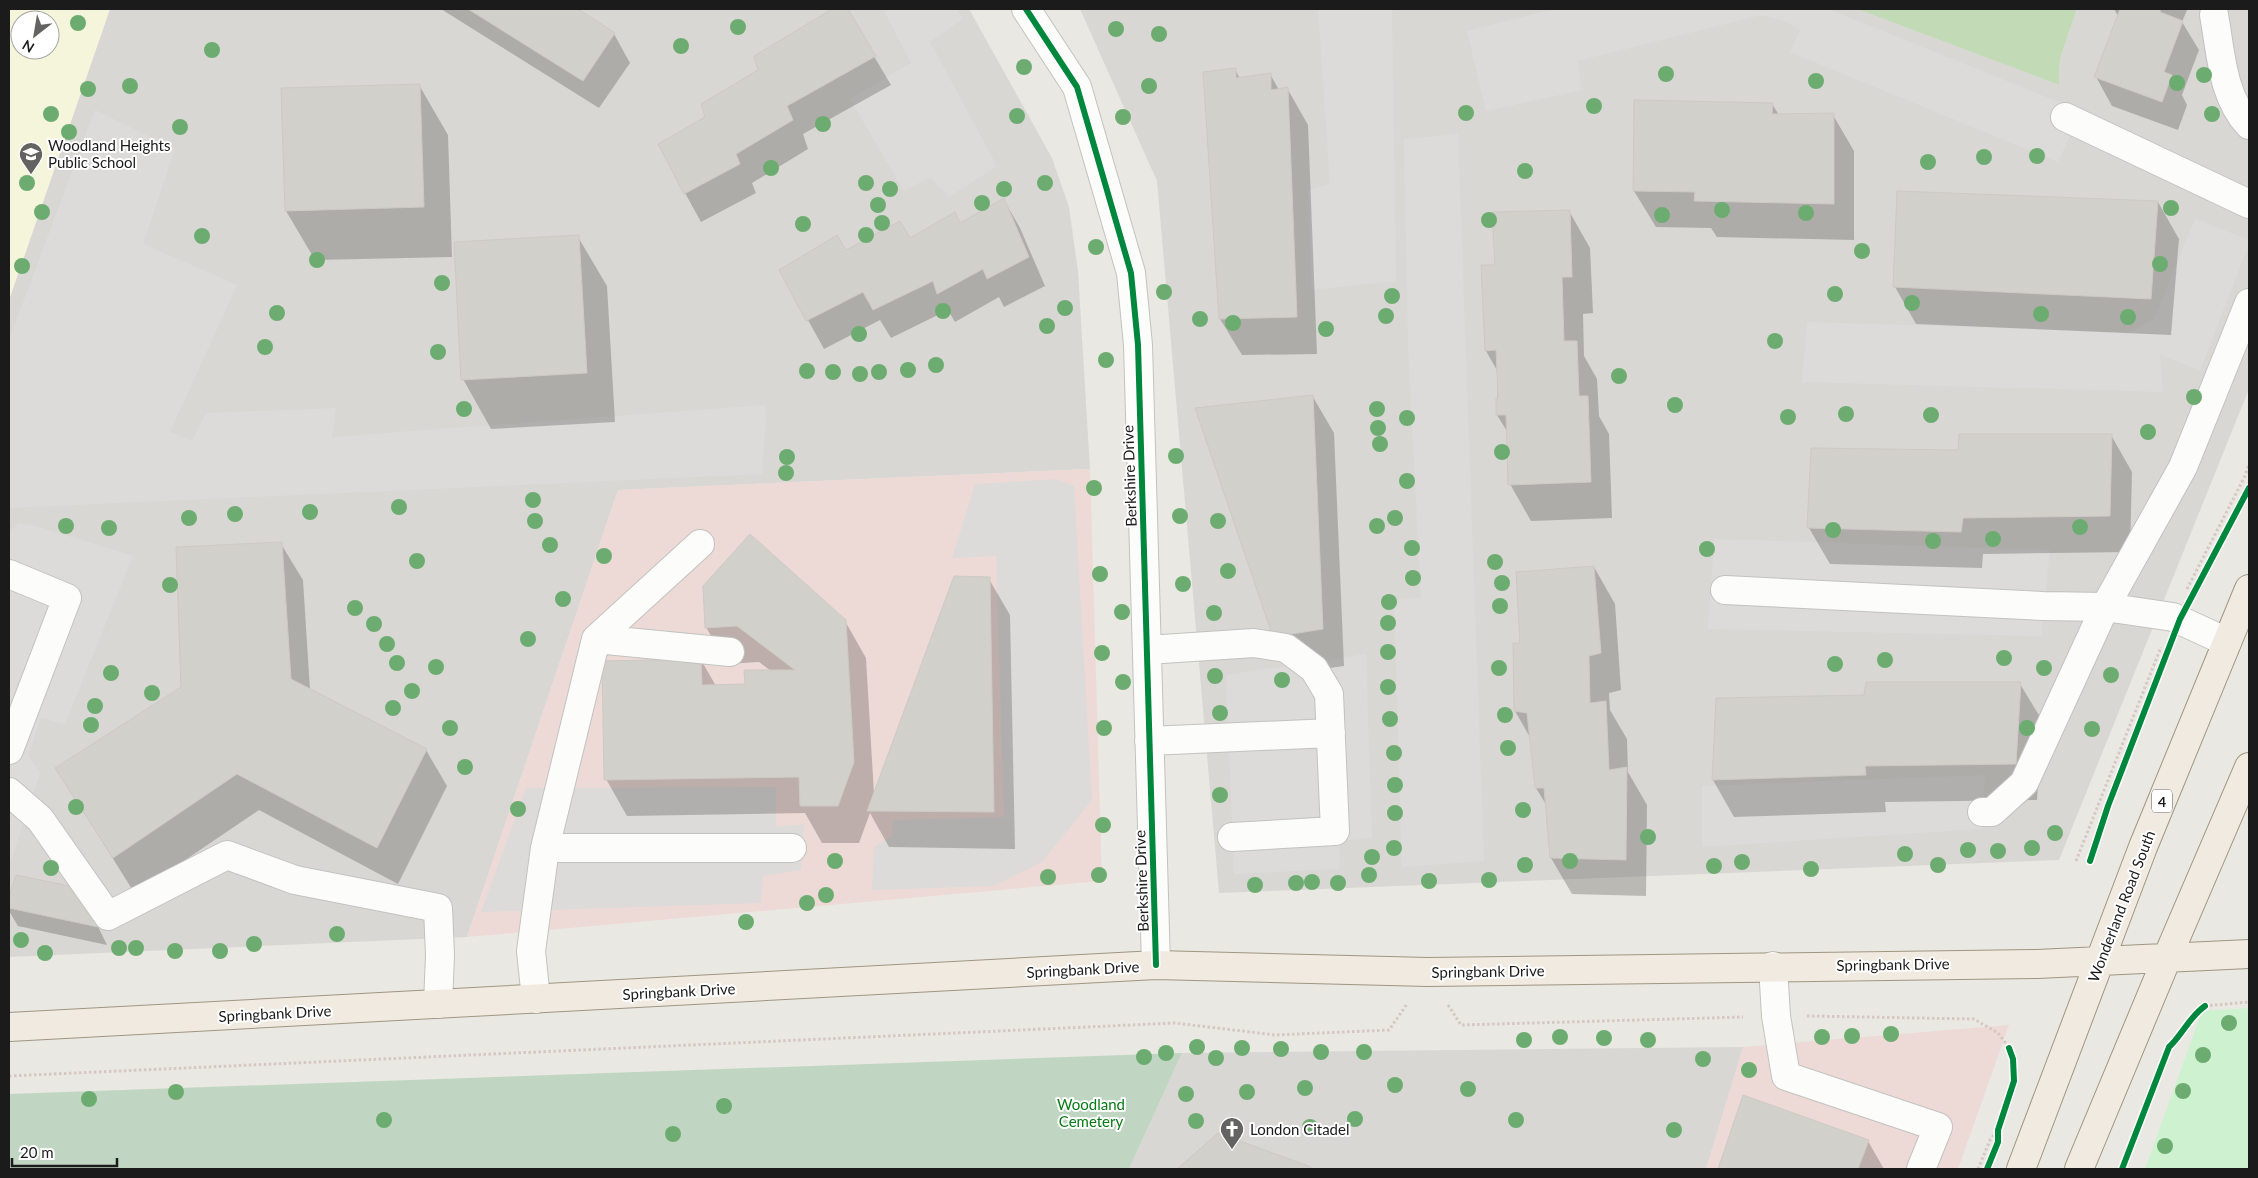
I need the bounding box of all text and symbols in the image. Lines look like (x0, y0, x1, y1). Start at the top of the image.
north arrow (10, 10, 60, 60)
text: N (19, 37, 37, 57)
place label: Woodland Heights Public School (48, 136, 170, 171)
school or university icon: Woodland Heights Public School (18, 141, 44, 175)
street label: Berkshire Drive (1118, 425, 1140, 527)
road number: 4 (2152, 789, 2172, 812)
street label: Wonderland Road South (2084, 828, 2158, 984)
street label: Berkshire Drive (1130, 830, 1152, 932)
street label: Springbank Drive (1836, 954, 1950, 974)
street label: Springbank Drive (1026, 957, 1140, 981)
street label: Springbank Drive (1431, 961, 1545, 981)
street label: Springbank Drive (622, 979, 736, 1003)
street label: Springbank Drive (218, 1001, 332, 1025)
park label: Woodland Cemetery (1057, 1095, 1125, 1130)
church icon: London Citadel (1219, 1116, 1245, 1150)
place label: London Citadel (1250, 1120, 1349, 1138)
scale bar (12, 1136, 118, 1168)
text: 20 m (20, 1143, 54, 1161)

